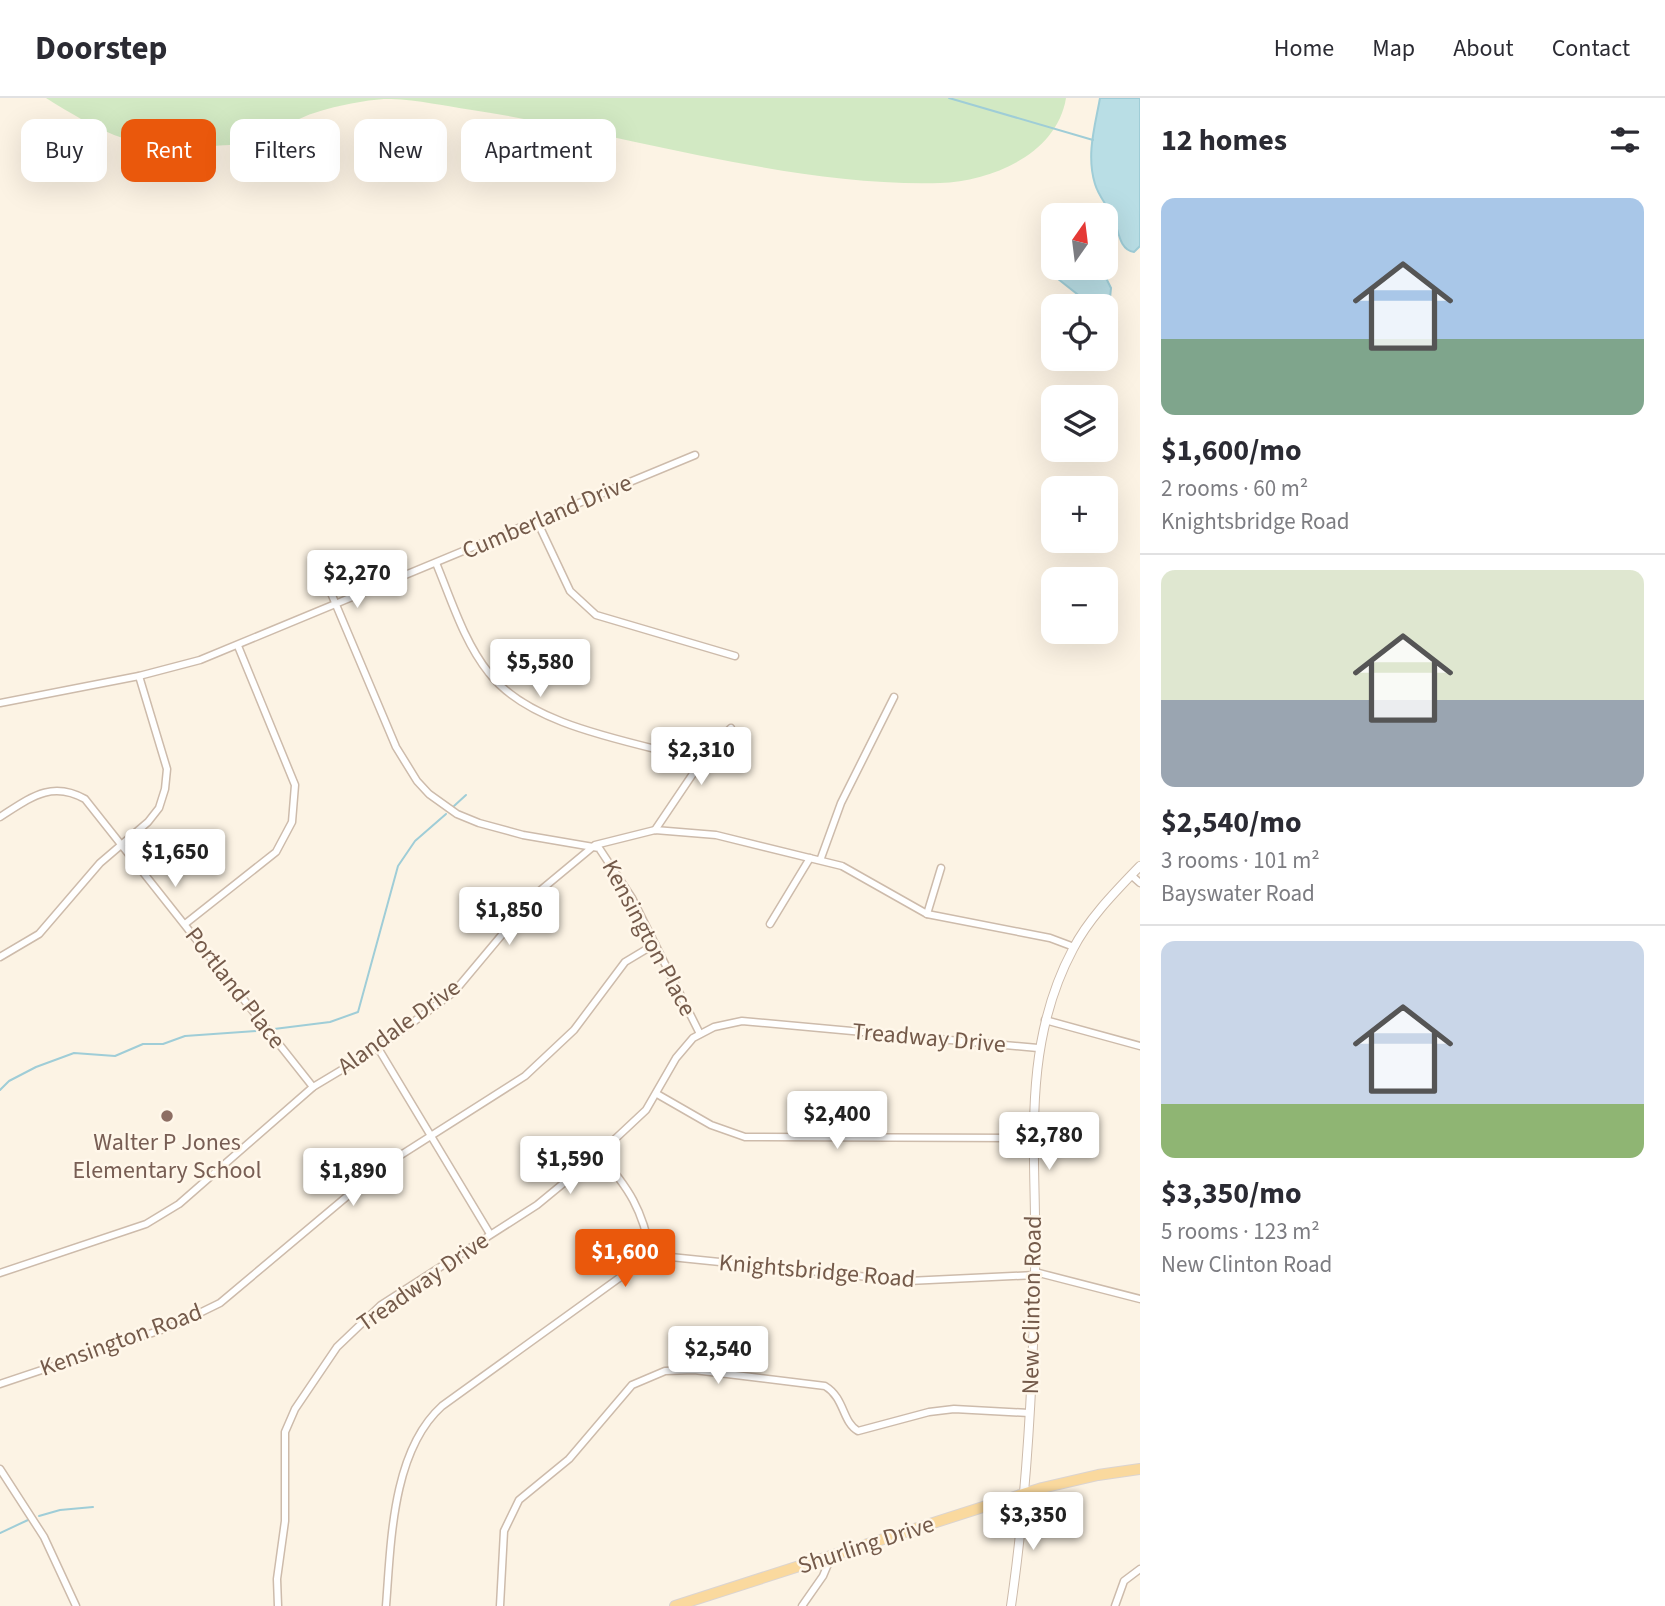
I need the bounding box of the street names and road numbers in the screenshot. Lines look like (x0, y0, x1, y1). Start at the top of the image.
street label: Cumberland Drive (457, 465, 637, 569)
street label: Kensington Place (593, 853, 705, 1023)
street label: Portland Place (176, 920, 294, 1056)
street label: Alandale Drive (330, 970, 468, 1084)
street label: Treadway Drive (851, 1014, 1007, 1062)
street label: New Clinton Road (1013, 1215, 1051, 1395)
street label: Treadway Drive (350, 1224, 496, 1340)
street label: Knightsbridge Road (717, 1245, 917, 1297)
street label: Kensington Road (35, 1294, 207, 1386)
street label: Shurling Drive (793, 1507, 939, 1583)

